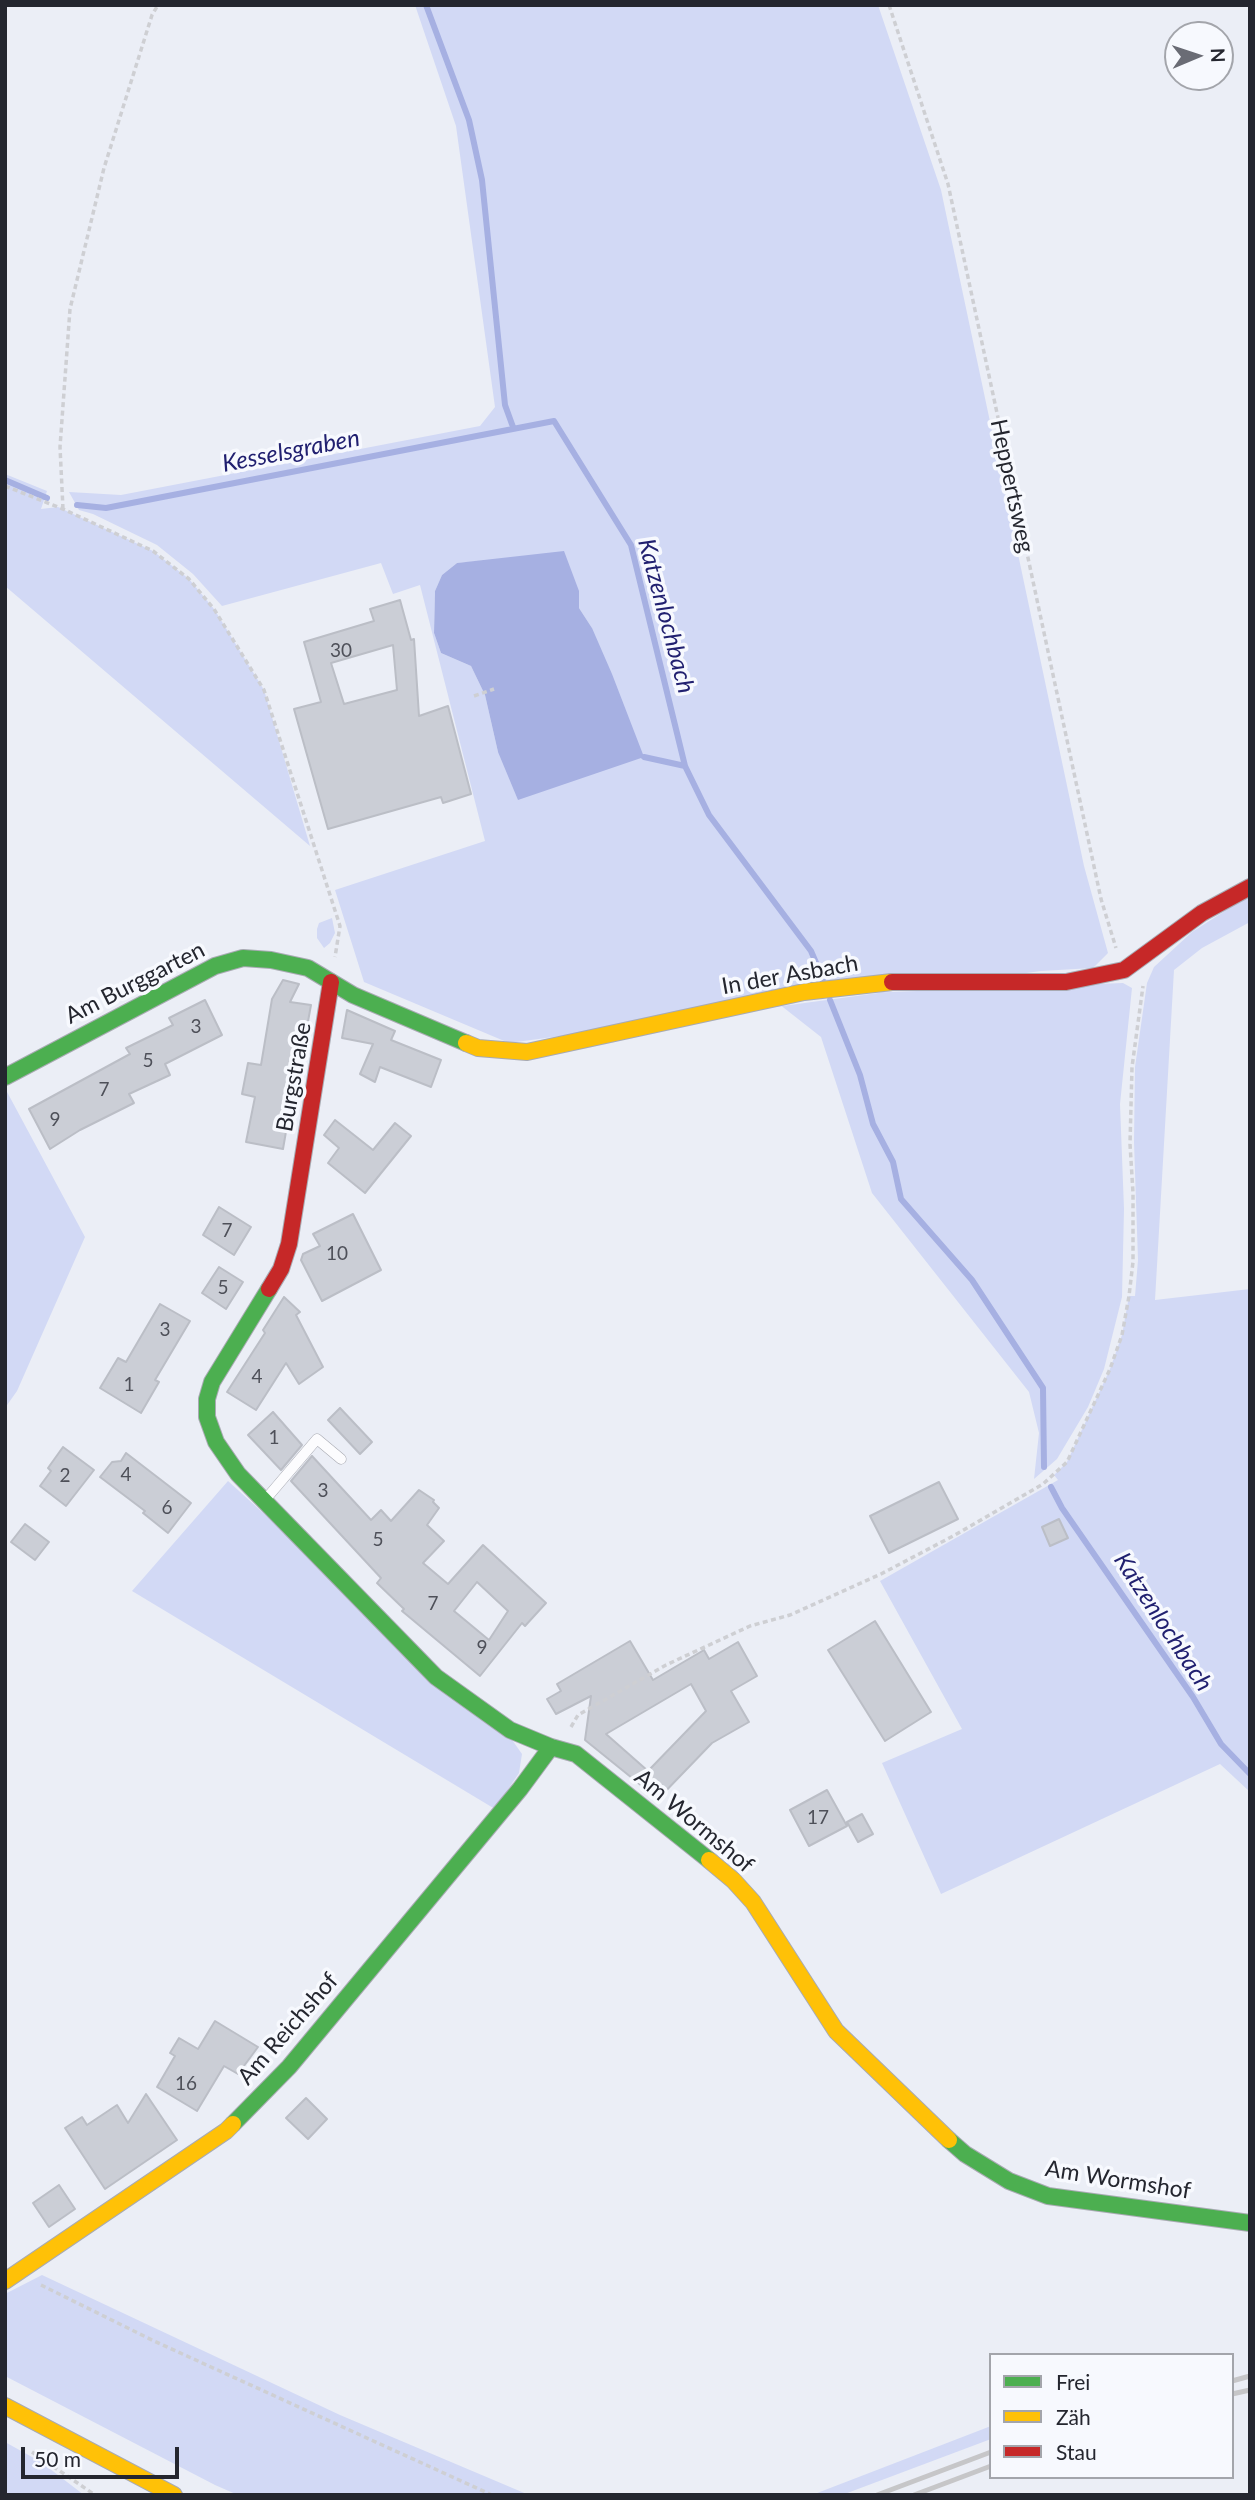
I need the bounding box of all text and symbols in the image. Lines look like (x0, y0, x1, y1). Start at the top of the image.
north arrow (1164, 21, 1234, 91)
text: N (1207, 48, 1230, 63)
street label: Heppertsweg (984, 417, 1040, 555)
water label: Kesselsgraben (220, 424, 362, 478)
water label: Katzenlochbach (631, 535, 701, 697)
house number: 30 (330, 640, 352, 662)
street label: Am Burggarten (61, 936, 209, 1030)
street label: In der Asbach (720, 949, 860, 1001)
house number: 3 (190, 1016, 202, 1038)
street label: Burgstraße (271, 1020, 317, 1134)
house number: 5 (142, 1050, 154, 1072)
house number: 7 (98, 1079, 110, 1101)
house number: 9 (49, 1109, 61, 1131)
house number: 7 (221, 1220, 233, 1242)
house number: 10 (326, 1243, 348, 1265)
house number: 5 (217, 1277, 229, 1299)
house number: 3 (159, 1319, 171, 1341)
house number: 4 (251, 1366, 263, 1388)
house number: 1 (123, 1374, 135, 1396)
house number: 1 (268, 1427, 280, 1449)
house number: 4 (120, 1464, 132, 1486)
house number: 2 (59, 1465, 71, 1487)
house number: 3 (317, 1480, 329, 1502)
house number: 6 (161, 1497, 173, 1519)
house number: 5 (372, 1529, 384, 1551)
water label: Katzenlochbach (1108, 1547, 1218, 1697)
house number: 7 (427, 1593, 439, 1615)
house number: 9 (476, 1637, 488, 1659)
street label: Am Wormshof (629, 1763, 759, 1879)
house number: 17 (807, 1807, 829, 1829)
street label: Am Reichshof (232, 1967, 344, 2091)
house number: 16 (175, 2073, 197, 2095)
street label: Am Wormshof (1043, 2155, 1193, 2205)
legend (989, 2353, 1234, 2479)
text: Frei (1056, 2369, 1090, 2394)
text: Zäh (1056, 2404, 1091, 2429)
scale bar (24, 2434, 182, 2478)
text: Stau (1056, 2439, 1097, 2464)
text: 50 m (34, 2446, 81, 2471)

